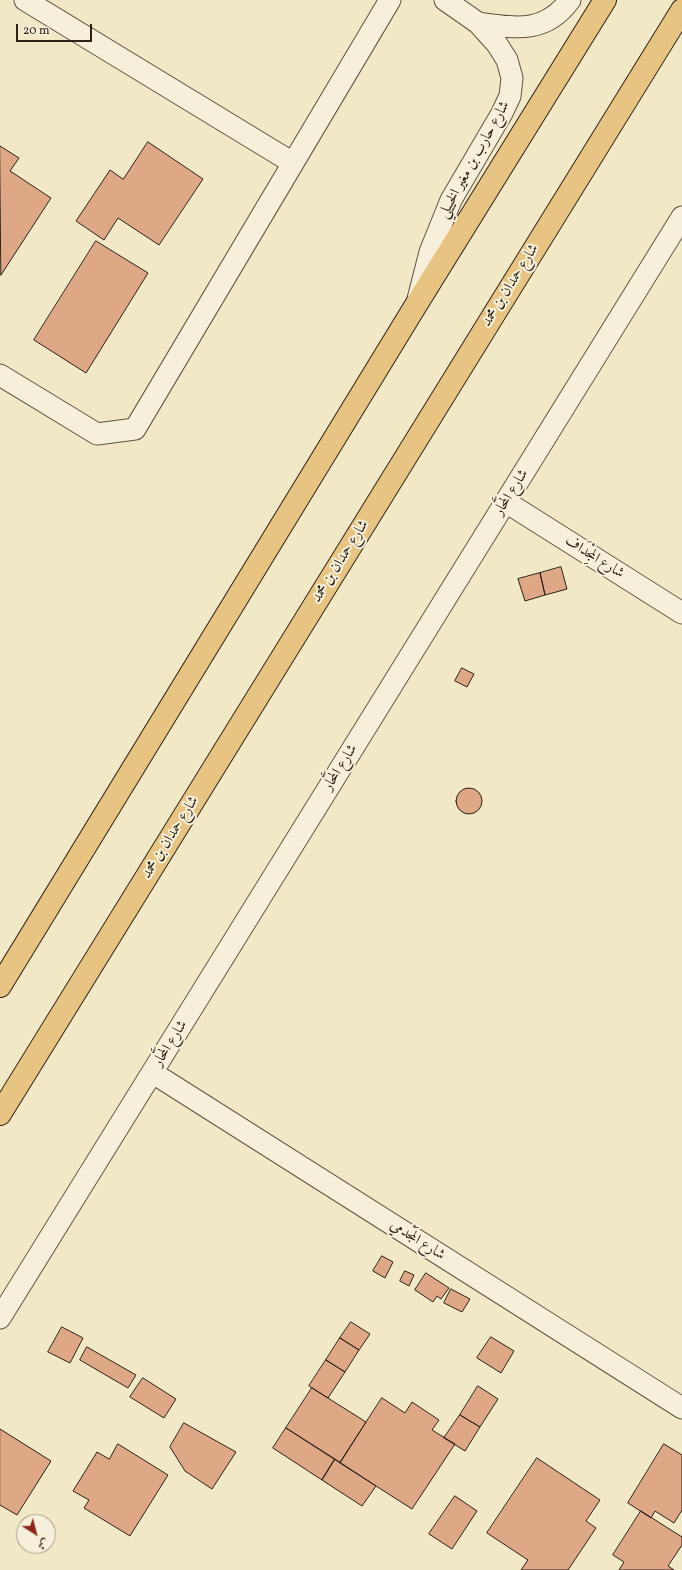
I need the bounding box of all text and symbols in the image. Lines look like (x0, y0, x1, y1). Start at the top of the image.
scale bar (18, 16, 94, 42)
text: 20 m (23, 23, 50, 39)
street label: شارع حارب بن مغير الخييلي (435, 98, 515, 222)
street label: شارع حمدان بن محمد (478, 241, 544, 331)
street label: شارع المَحَّار (491, 467, 533, 519)
street label: شارع حمدان بن محمد (308, 517, 374, 607)
street label: شارع المِجْدَاف (561, 533, 627, 583)
street label: شارع المَحَّار (320, 742, 362, 794)
street label: شارع حمدان بن محمد (138, 793, 204, 883)
street label: شارع المَحَّار (150, 1018, 192, 1070)
street label: شارع المَجْدمي (386, 1217, 448, 1265)
north arrow (16, 1514, 56, 1554)
text: ش (34, 1534, 52, 1553)

